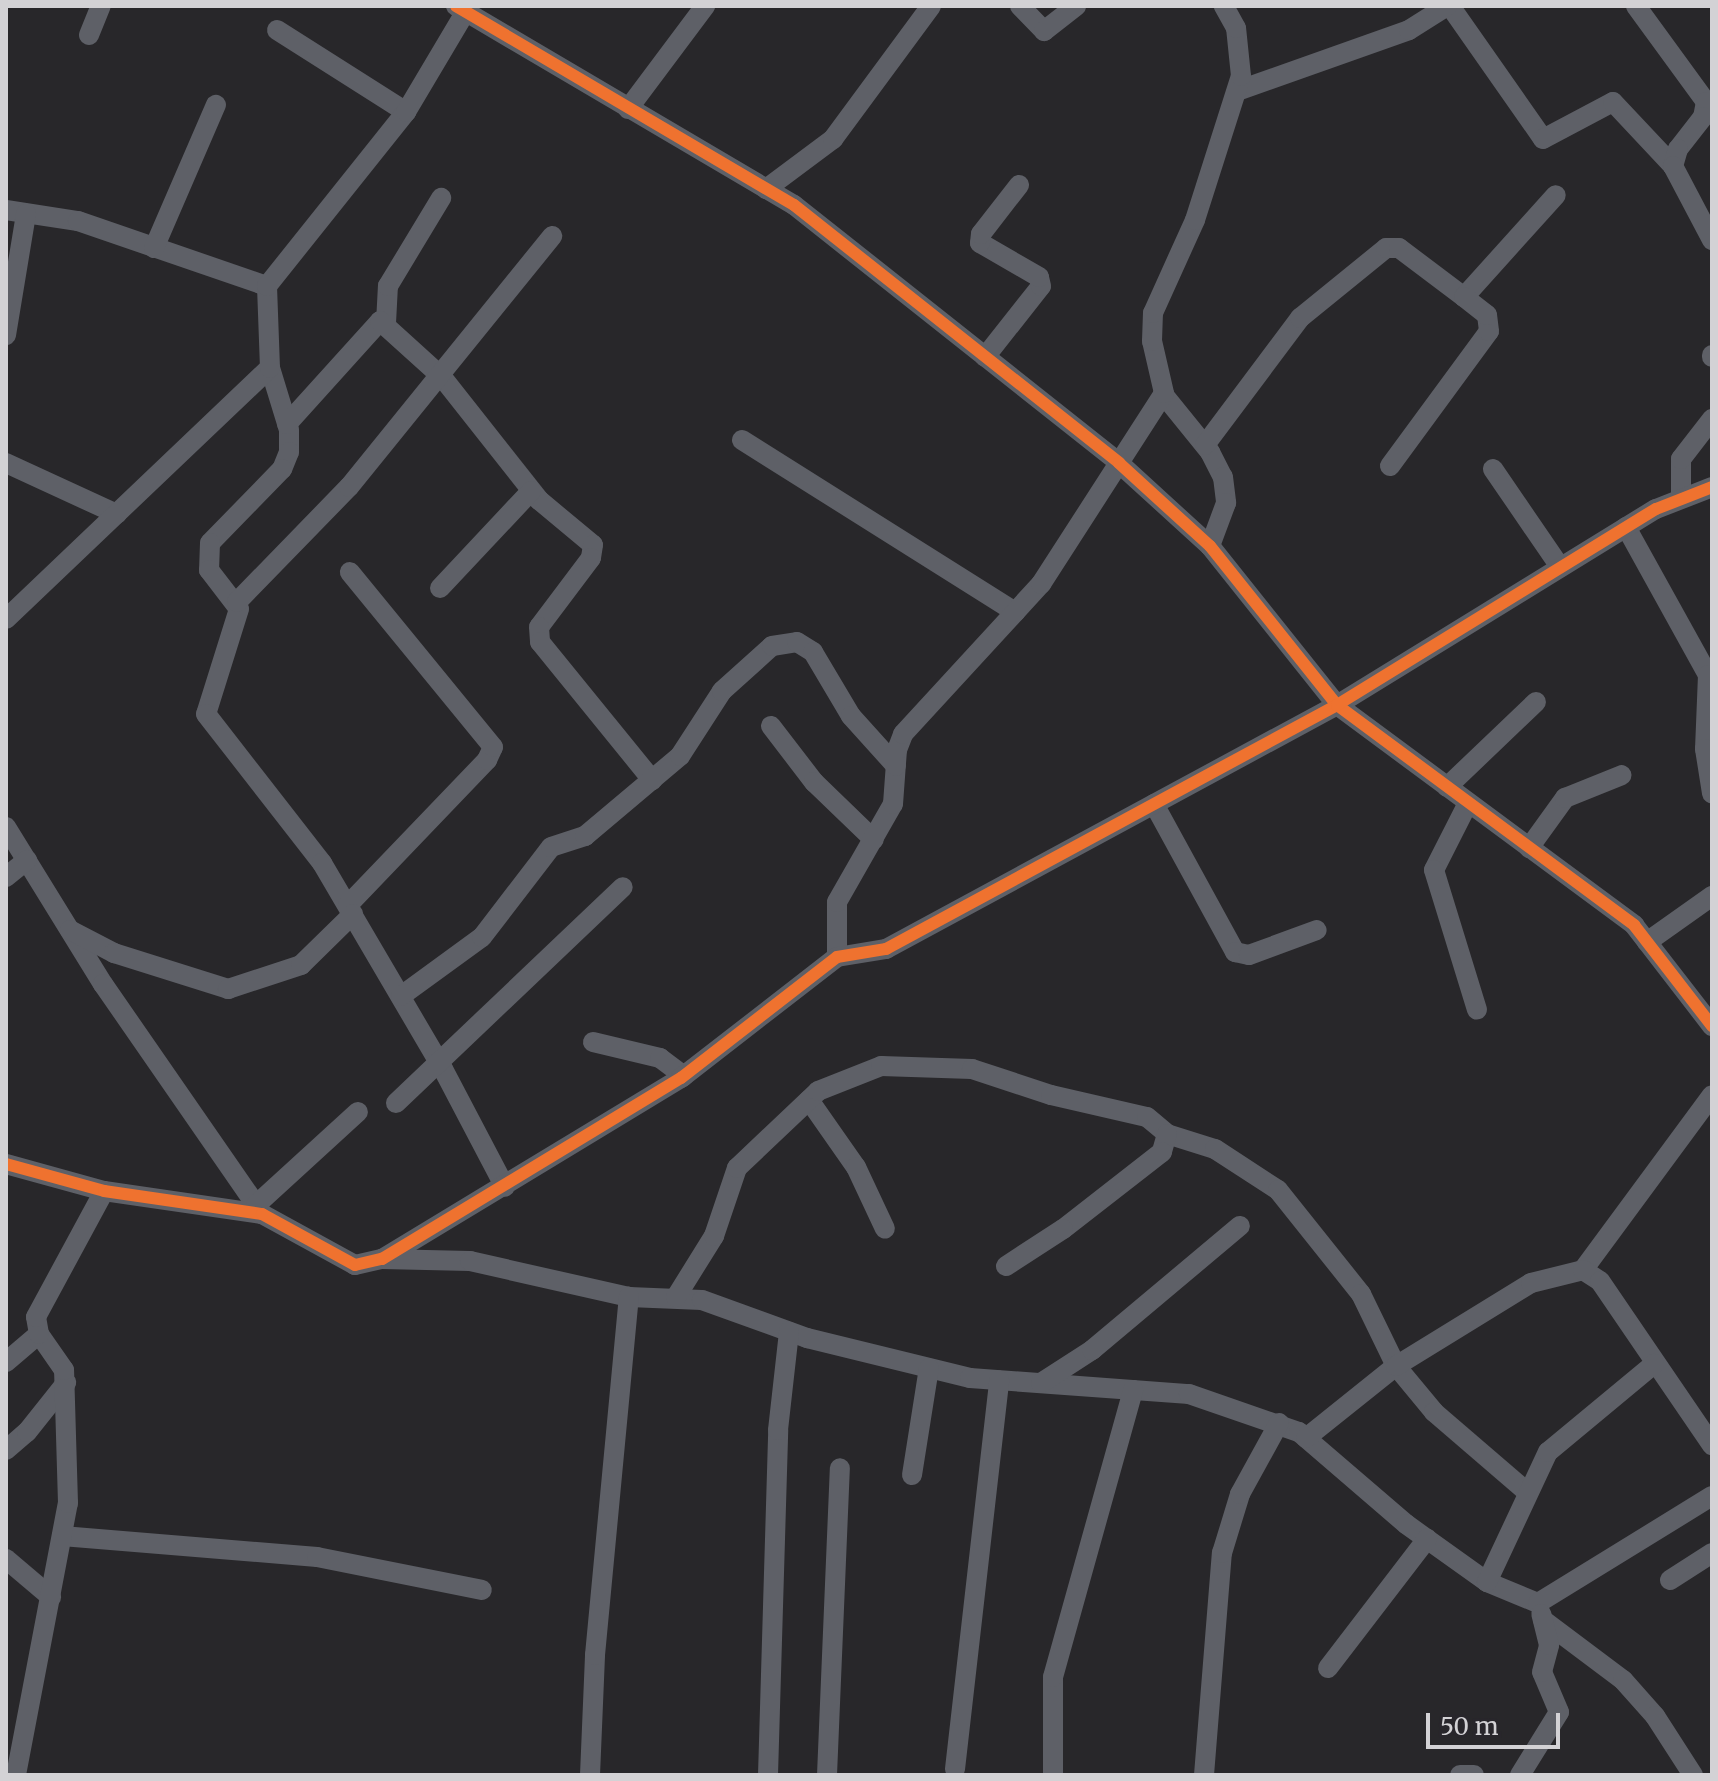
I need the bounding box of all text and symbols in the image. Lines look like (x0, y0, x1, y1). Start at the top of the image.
scale bar (1430, 1697, 1564, 1747)
text: 50 m (1440, 1711, 1499, 1742)

